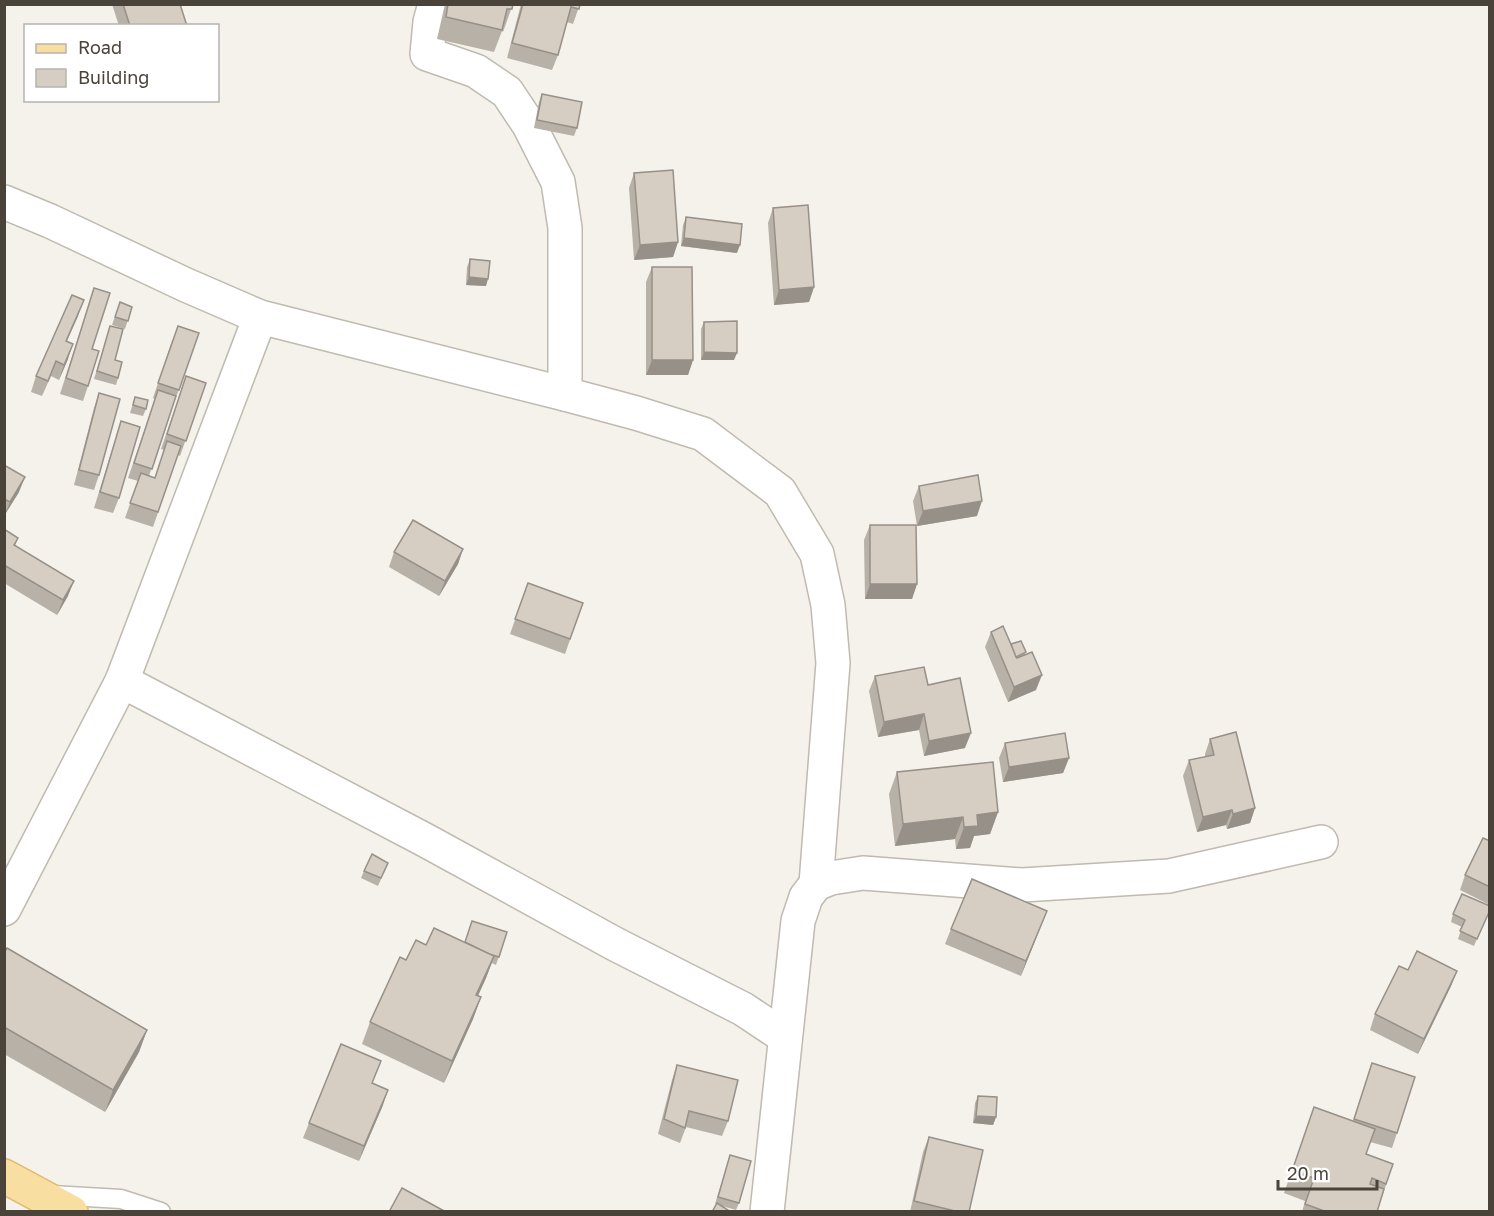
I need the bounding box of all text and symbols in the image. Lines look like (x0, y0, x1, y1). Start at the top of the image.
legend (24, 24, 219, 102)
text: Road (78, 36, 122, 58)
text: Building (78, 66, 149, 88)
scale bar (1278, 1153, 1377, 1191)
text: 20 m (1287, 1162, 1329, 1184)

